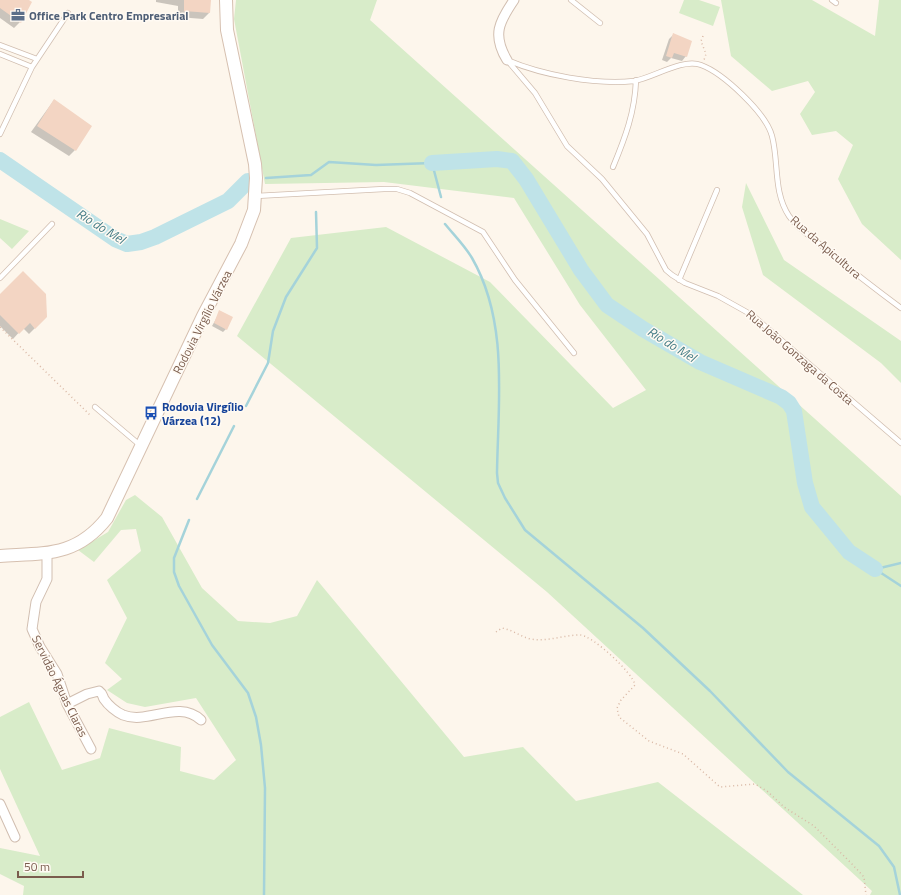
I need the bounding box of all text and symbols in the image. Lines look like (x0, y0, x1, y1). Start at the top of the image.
place label: Office Park Centro Empresarial (29, 6, 189, 25)
office icon: Office Park Centro Empresarial (10, 7, 26, 23)
water label: Rio do Mel (73, 203, 131, 250)
street label: Rua da Apicultura (786, 211, 866, 283)
street label: Rodovia Virgílio Várzea (168, 267, 236, 377)
street label: Rua João Gonzaga da Costa (742, 305, 858, 409)
water label: Rio do Mel (644, 321, 702, 368)
place label: Rodovia Virgílio Várzea (12) (162, 397, 244, 430)
bus stop icon: Rodovia Virgílio Várzea (12) (143, 405, 159, 421)
street label: Servidão Águas Claras (27, 632, 93, 741)
scale bar (18, 853, 83, 879)
text: 50 m (24, 857, 50, 876)

